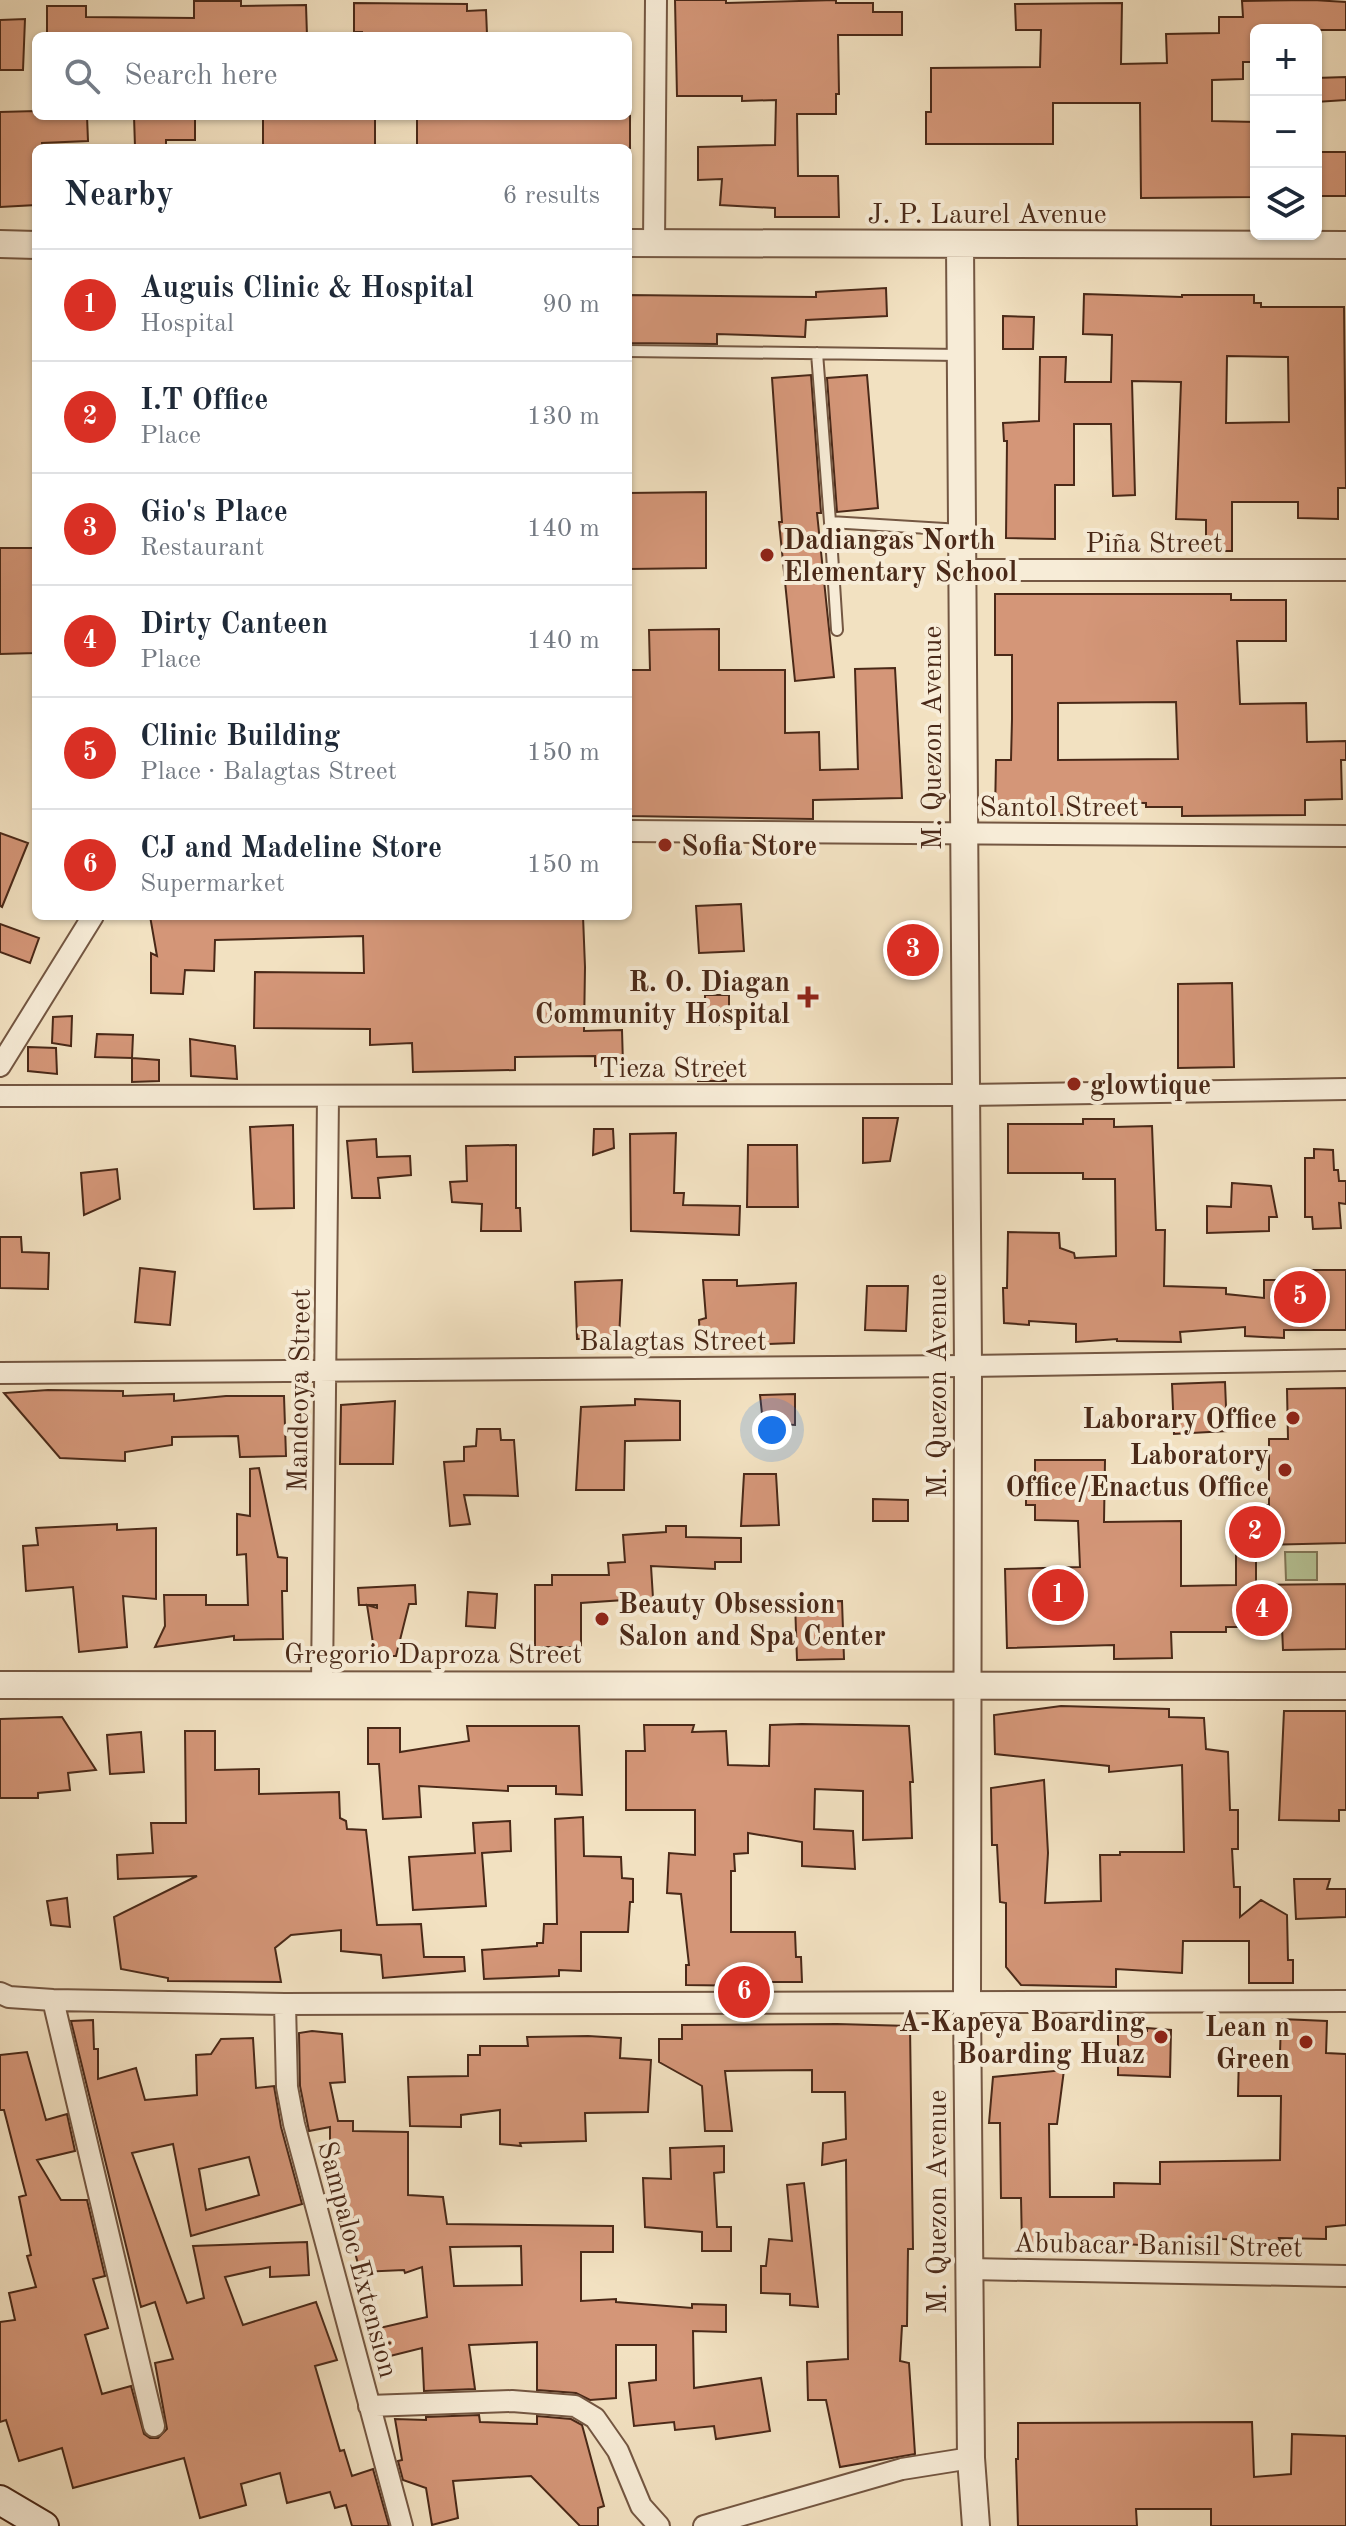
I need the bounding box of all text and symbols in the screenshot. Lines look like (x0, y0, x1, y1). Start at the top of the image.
map controls (1250, 24, 1322, 240)
button: + (1250, 24, 1322, 96)
search box (32, 32, 632, 120)
icon: search (60, 54, 104, 98)
text: Search here (124, 61, 278, 91)
button: − (1250, 96, 1322, 168)
button: layers (1250, 168, 1322, 240)
text: Nearby (64, 179, 174, 213)
text: 6 results (502, 183, 600, 209)
street label: J. P. Laurel Avenue (867, 202, 1107, 230)
text: Auguis Clinic & Hospital (140, 274, 474, 304)
text: 1 (82, 292, 98, 318)
text: 90 m (542, 292, 600, 318)
text: Hospital (140, 311, 234, 337)
text: I.T Office (140, 386, 268, 416)
text: 2 (82, 404, 98, 430)
text: 130 m (527, 404, 600, 430)
text: Place (140, 423, 201, 449)
text: Gio's Place (140, 498, 288, 528)
text: 3 (82, 516, 98, 542)
text: 140 m (527, 516, 600, 542)
place label: Dadiangas North Elementary School (783, 528, 1018, 588)
street label: Piña Street (1085, 531, 1223, 559)
text: Restaurant (140, 535, 264, 561)
marker: Dadiangas North Elementary School (758, 546, 776, 564)
text: Dirty Canteen (140, 610, 328, 640)
street label: M. Quezon Avenue (920, 626, 948, 850)
text: 4 (82, 628, 98, 654)
text: 140 m (527, 628, 600, 654)
text: Place (140, 647, 201, 673)
text: Clinic Building (140, 722, 340, 752)
text: 5 (82, 740, 98, 766)
text: 150 m (527, 740, 600, 766)
text: Place · Balagtas Street (140, 759, 397, 785)
street label: Santol Street (979, 795, 1139, 823)
text: CJ and Madeline Store (140, 834, 442, 864)
place label: Sofia Store (681, 834, 817, 862)
marker: Sofia Store (656, 836, 674, 854)
text: 6 (82, 852, 98, 878)
text: 150 m (527, 852, 600, 878)
text: Supermarket (140, 871, 285, 897)
pin: 3 (887, 920, 939, 980)
place label: R. O. Diagan Community Hospital (535, 970, 790, 1030)
marker: R. O. Diagan Community Hospital (797, 986, 819, 1008)
street label: Tieza Street (599, 1056, 747, 1084)
place label: glowtique (1090, 1073, 1211, 1101)
marker: glowtique (1065, 1075, 1083, 1093)
pin: 5 (1274, 1267, 1326, 1327)
street label: M. Quezon Avenue (925, 1274, 953, 1498)
street label: Mandeoya Street (285, 1288, 317, 1492)
street label: Balagtas Street (579, 1329, 767, 1357)
place label: Laborary Office (1082, 1407, 1277, 1435)
marker: Laborary Office (1284, 1409, 1302, 1427)
your location (752, 1410, 792, 1450)
place label: Laboratory Office/Enactus Office (1005, 1443, 1269, 1503)
marker: Laboratory Office/Enactus Office (1276, 1461, 1294, 1479)
pin: 2 (1229, 1502, 1281, 1562)
pin: 1 (1032, 1565, 1084, 1625)
pin: 4 (1236, 1580, 1288, 1640)
place label: Beauty Obsession Salon and Spa Center (618, 1592, 886, 1652)
marker: Beauty Obsession Salon and Spa Center (593, 1610, 611, 1628)
street label: Gregorio Daproza Street (284, 1642, 582, 1670)
pin: 6 (718, 1962, 770, 2022)
place label: A-Kapeya Boarding Boarding Huaz (899, 2010, 1145, 2070)
place label: Lean n Green (1205, 2015, 1290, 2075)
marker: A-Kapeya Boarding Boarding Huaz (1152, 2028, 1170, 2046)
marker: Lean n Green (1297, 2033, 1315, 2051)
street label: M. Quezon Avenue (925, 2090, 953, 2314)
street label: Sampaloc Extension (311, 2138, 401, 2381)
street label: Abubacar Banisil Street (1013, 2230, 1303, 2264)

